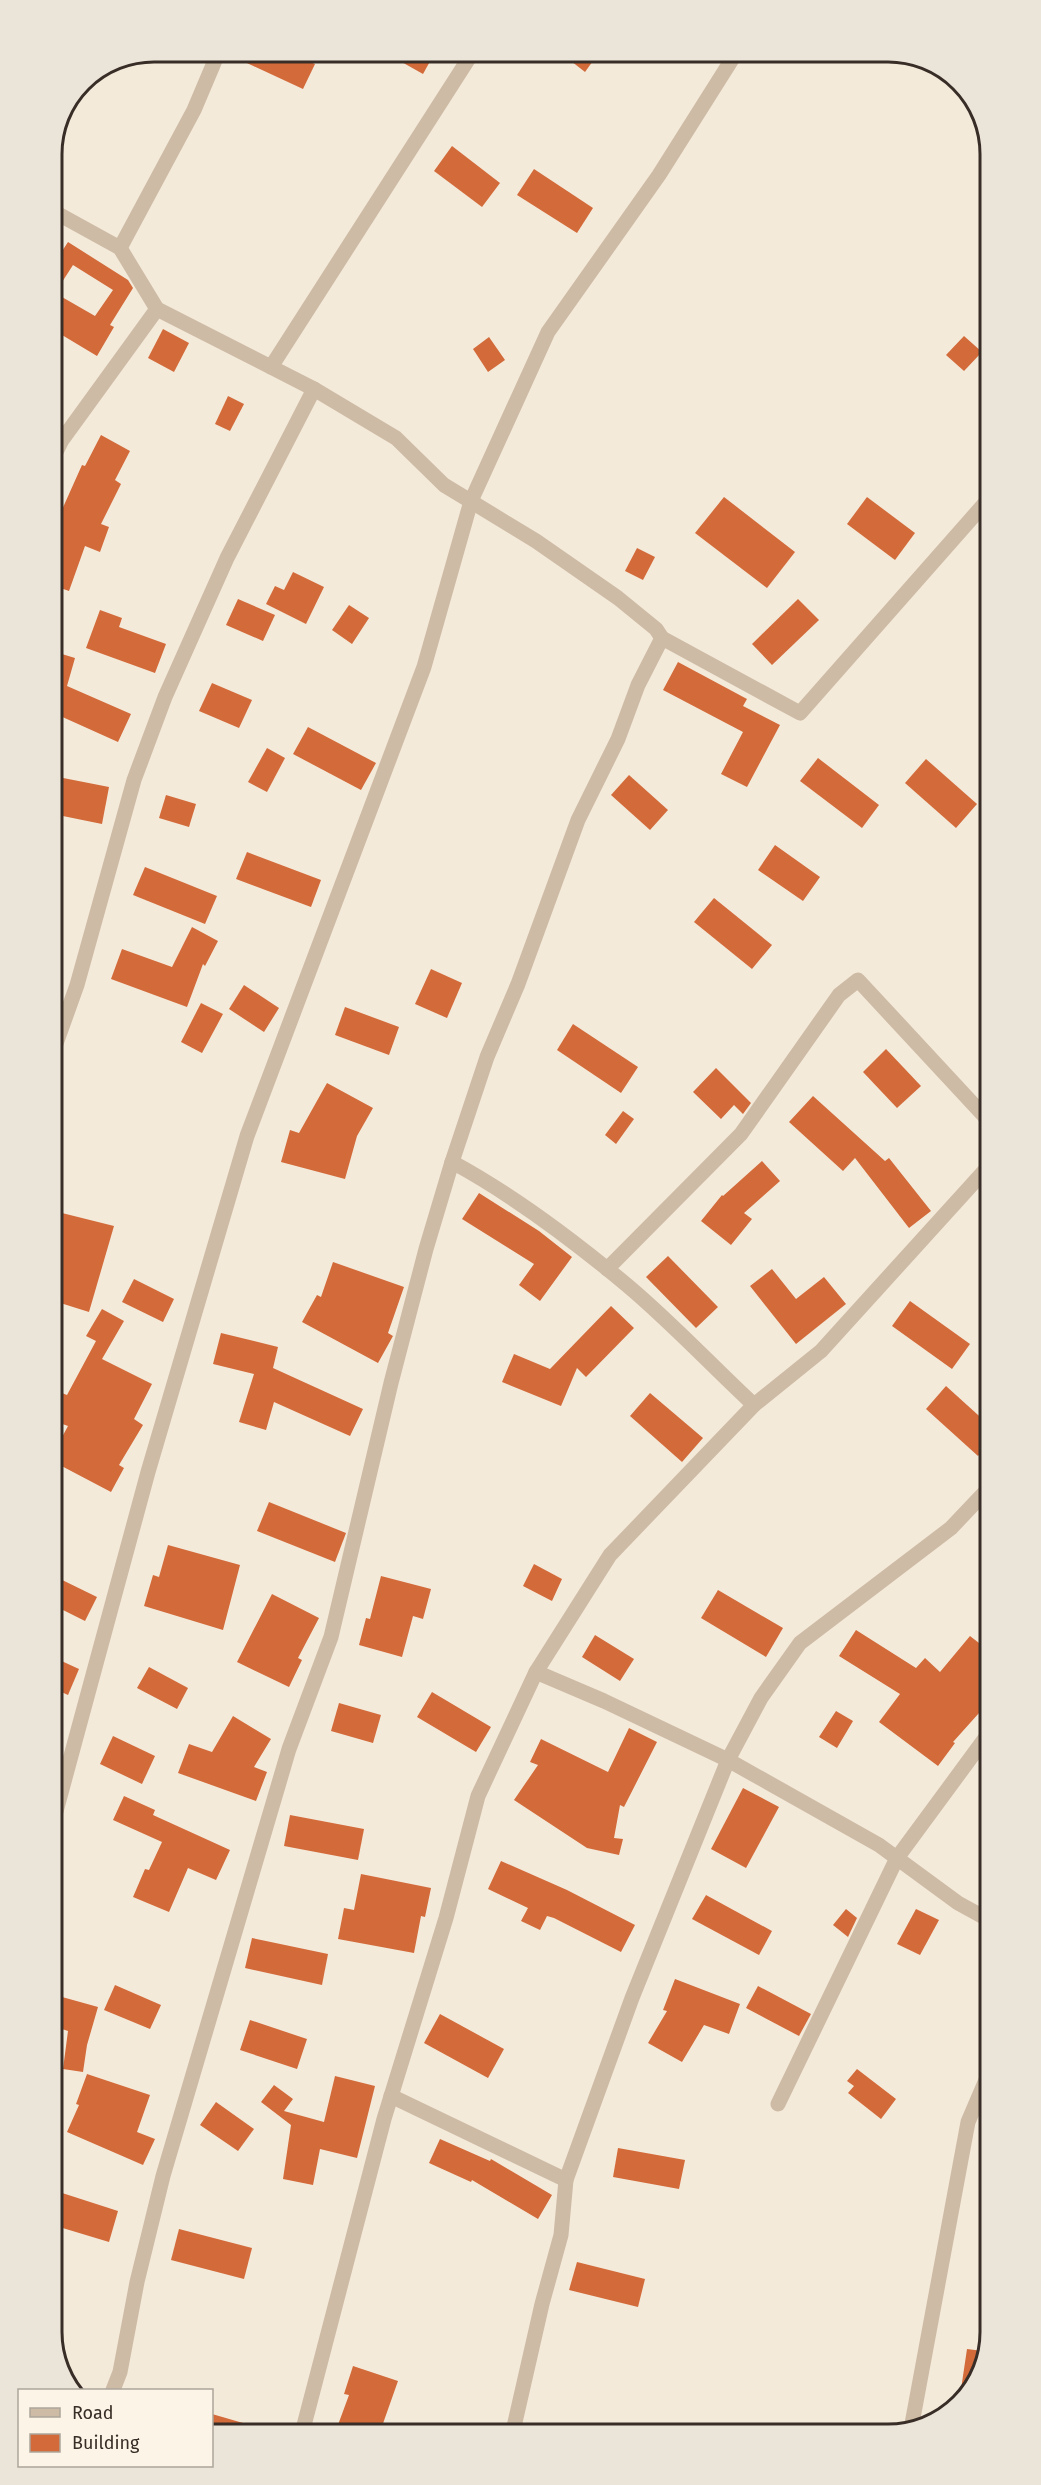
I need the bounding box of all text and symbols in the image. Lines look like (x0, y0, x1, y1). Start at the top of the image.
legend (18, 2389, 213, 2467)
text: Road (72, 2402, 114, 2424)
text: Building (72, 2432, 140, 2454)

